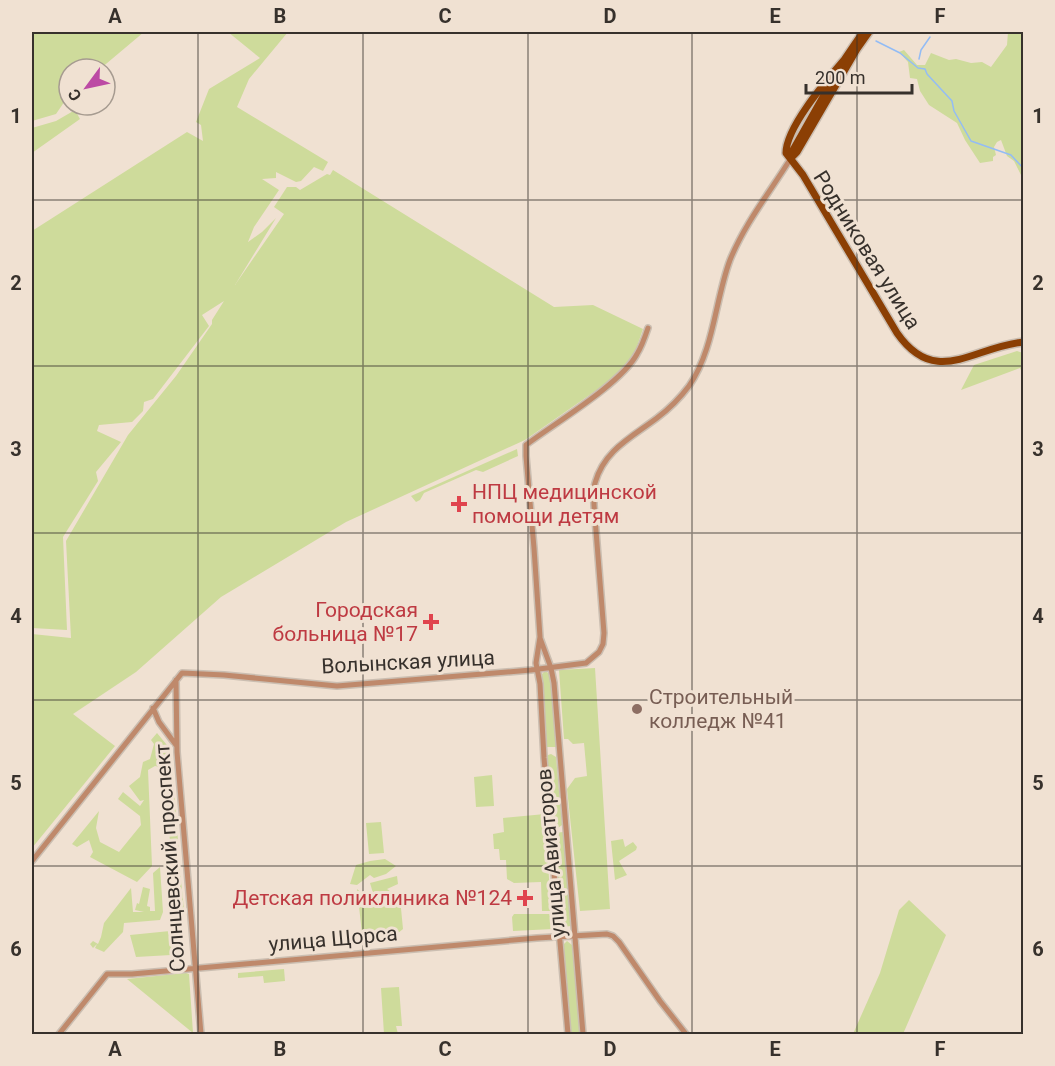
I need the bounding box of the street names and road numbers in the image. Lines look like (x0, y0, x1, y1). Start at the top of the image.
street label: Родниковая улица (809, 166, 925, 334)
street label: Волынская улица (321, 645, 495, 679)
street label: Солнцевский проспект (150, 743, 190, 973)
street label: улица Авиаторов (532, 768, 570, 938)
street label: улица Щорса (268, 921, 398, 957)

